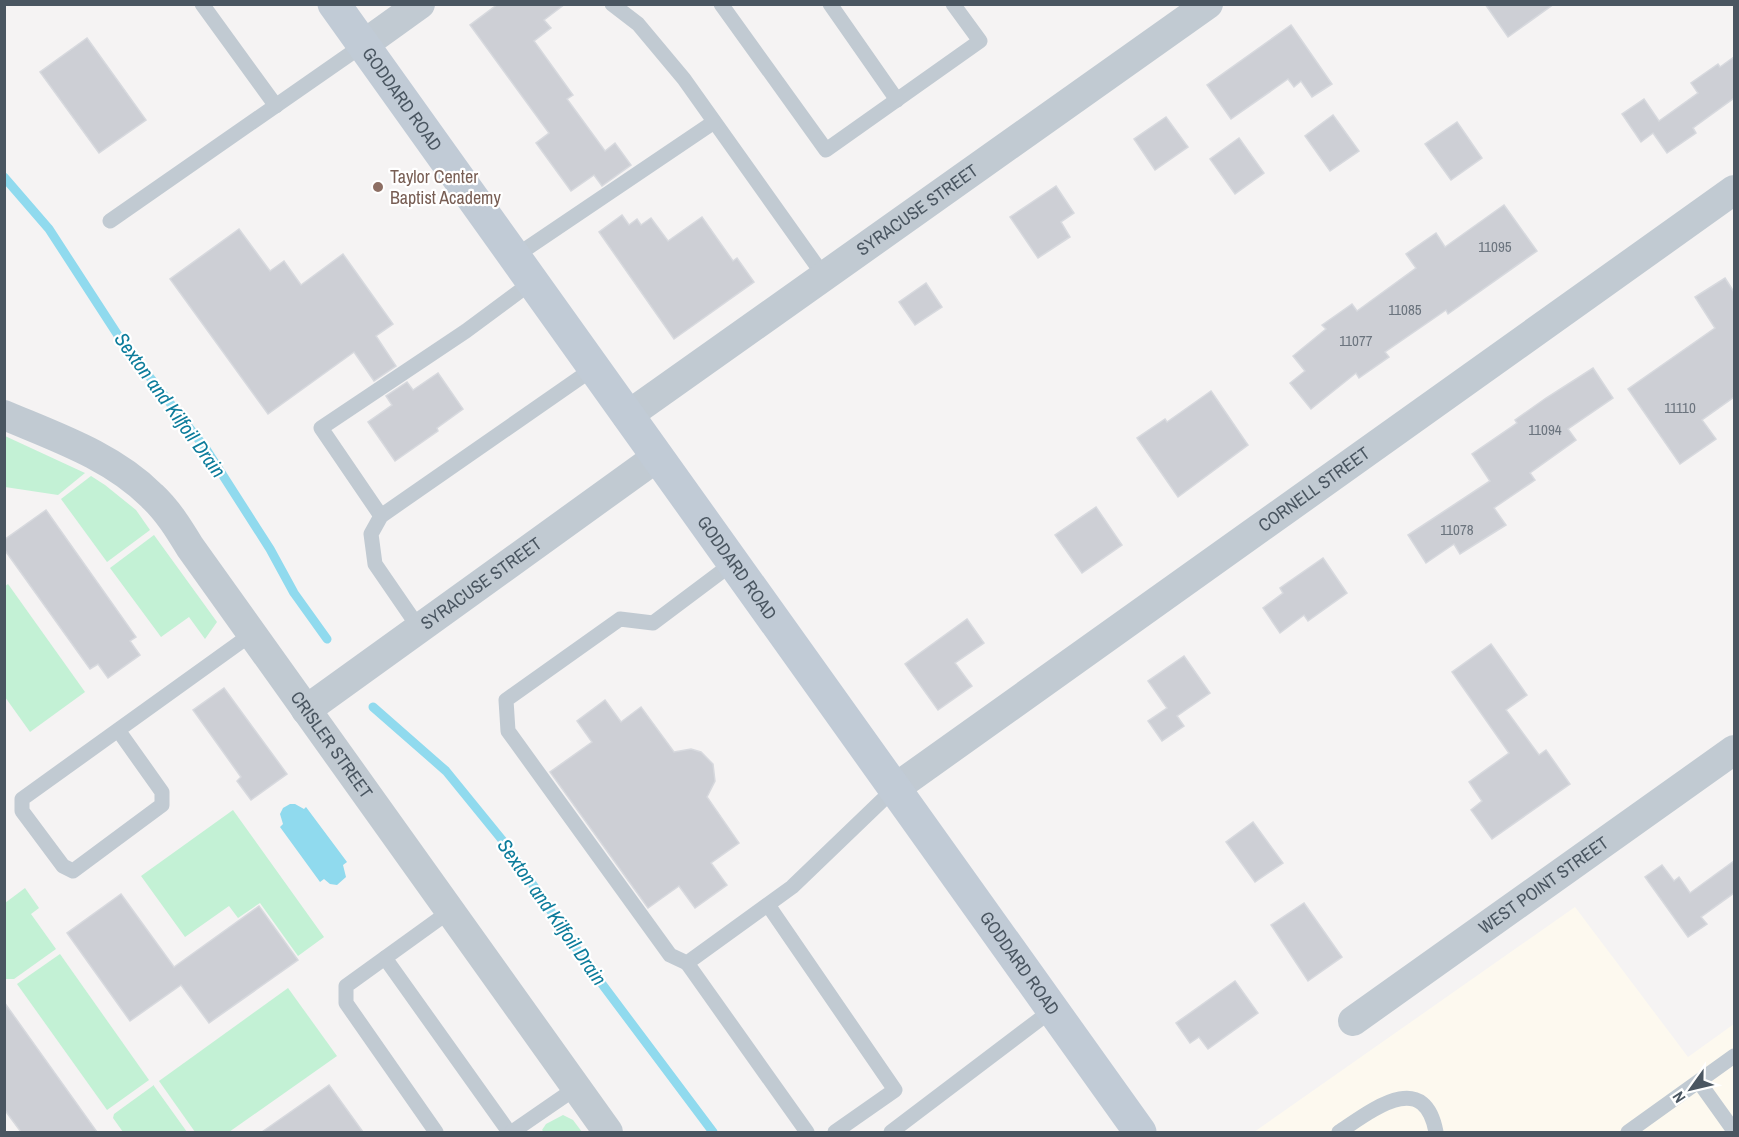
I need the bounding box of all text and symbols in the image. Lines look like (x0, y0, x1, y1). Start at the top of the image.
street label: GODDARD ROAD (357, 42, 448, 156)
street label: SYRACUSE STREET (851, 158, 983, 261)
place label: Taylor Center Baptist Academy (390, 164, 501, 210)
marker: Taylor Center Baptist Academy (371, 180, 385, 194)
house number: 11095 (1478, 236, 1512, 257)
house number: 11085 (1388, 299, 1422, 320)
water label: Sexton and Kilfoil Drain (109, 327, 232, 483)
house number: 11077 (1339, 330, 1373, 351)
house number: 11110 (1664, 397, 1696, 418)
house number: 11094 (1528, 419, 1562, 440)
street label: CORNELL STREET (1253, 441, 1375, 537)
street label: GODDARD ROAD (692, 511, 783, 625)
house number: 11078 (1440, 519, 1474, 540)
street label: SYRACUSE STREET (415, 531, 547, 635)
street label: CRISLER STREET (285, 686, 379, 803)
street label: WEST POINT STREET (1473, 830, 1613, 940)
water label: Sexton and Kilfoil Drain (492, 833, 613, 990)
street label: GODDARD ROAD (974, 906, 1066, 1020)
north arrow (1661, 1059, 1721, 1119)
text: N (1667, 1087, 1690, 1107)

